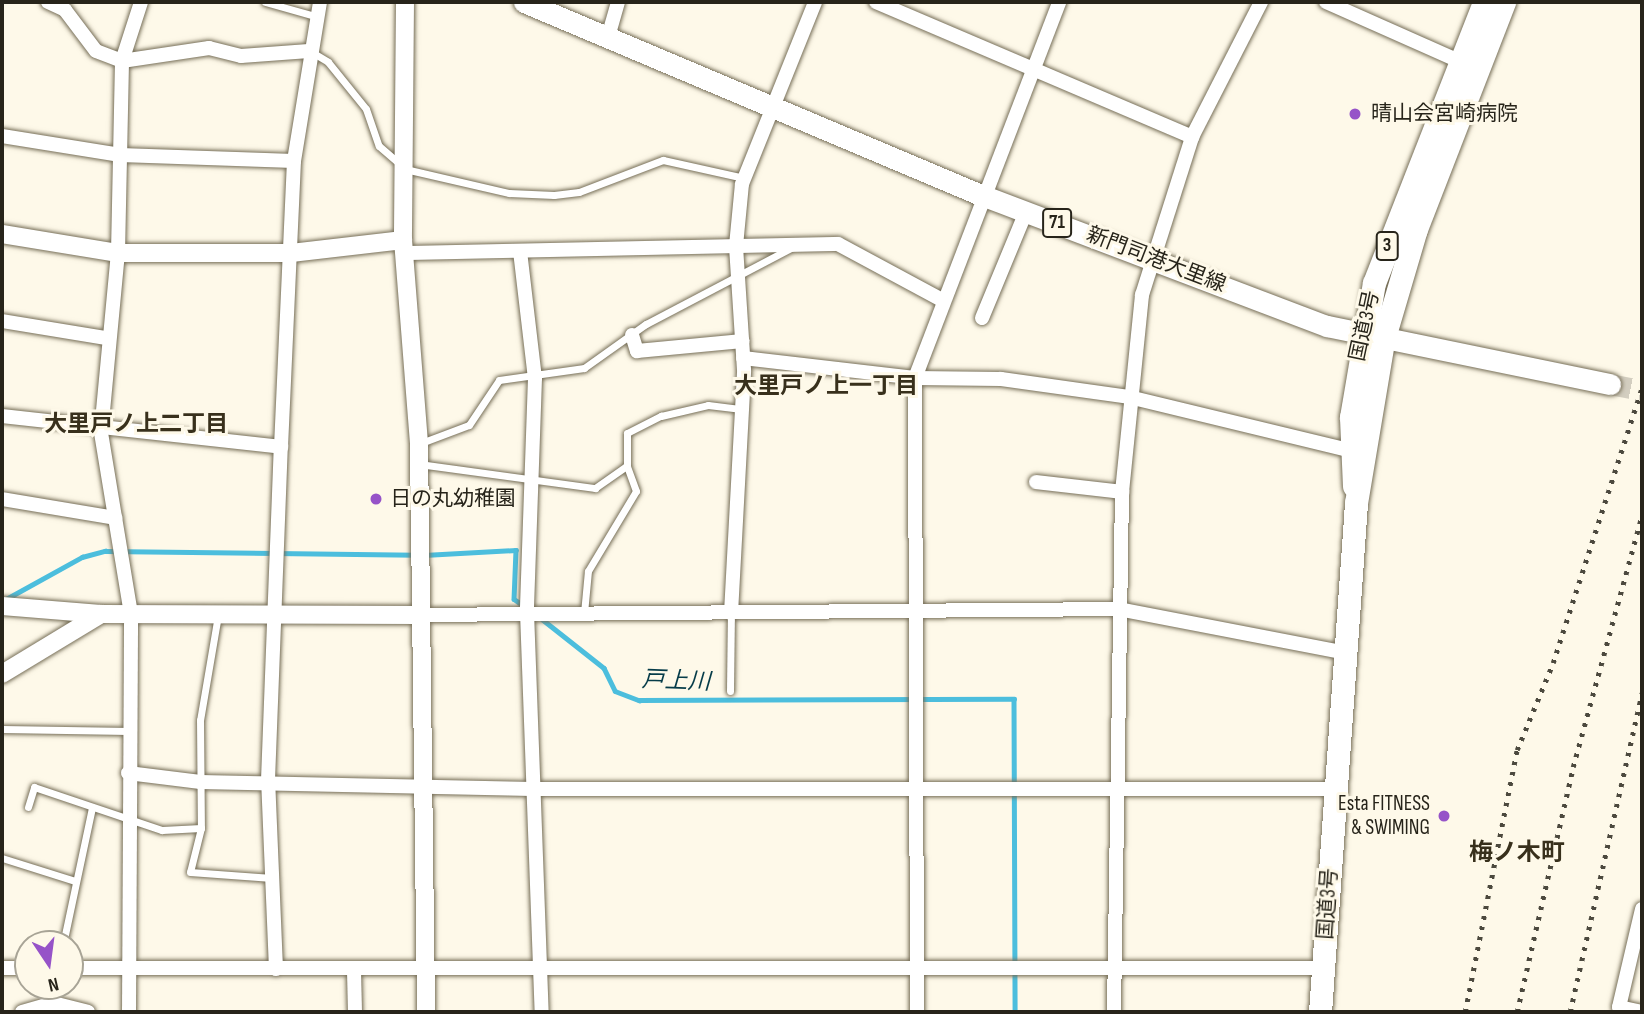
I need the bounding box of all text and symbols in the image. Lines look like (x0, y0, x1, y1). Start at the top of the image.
place label: 晴山会宮崎病院 (1371, 101, 1518, 127)
marker: 晴山会宮崎病院 (1345, 104, 1365, 124)
road number: 71 (1041, 208, 1073, 238)
street label: 新門司港大里線 (1083, 222, 1229, 298)
road number: 3 (1375, 230, 1399, 262)
street label: 国道3号 (1345, 288, 1385, 364)
district label: 大里戸ノ上一丁目 (734, 372, 918, 400)
district label: 大里戸ノ上二丁目 (44, 410, 228, 438)
place label: 日の丸幼稚園 (390, 486, 516, 512)
marker: 日の丸幼稚園 (368, 491, 384, 507)
water label: 戸上川 (641, 666, 711, 696)
place label: Esta FITNESS & SWIMING (1338, 791, 1430, 841)
marker: Esta FITNESS & SWIMING (1436, 808, 1452, 824)
district label: 梅ノ木町 (1469, 839, 1565, 867)
street label: 国道3号 (1313, 867, 1343, 941)
north arrow (14, 930, 84, 1000)
text: N (46, 972, 61, 996)

